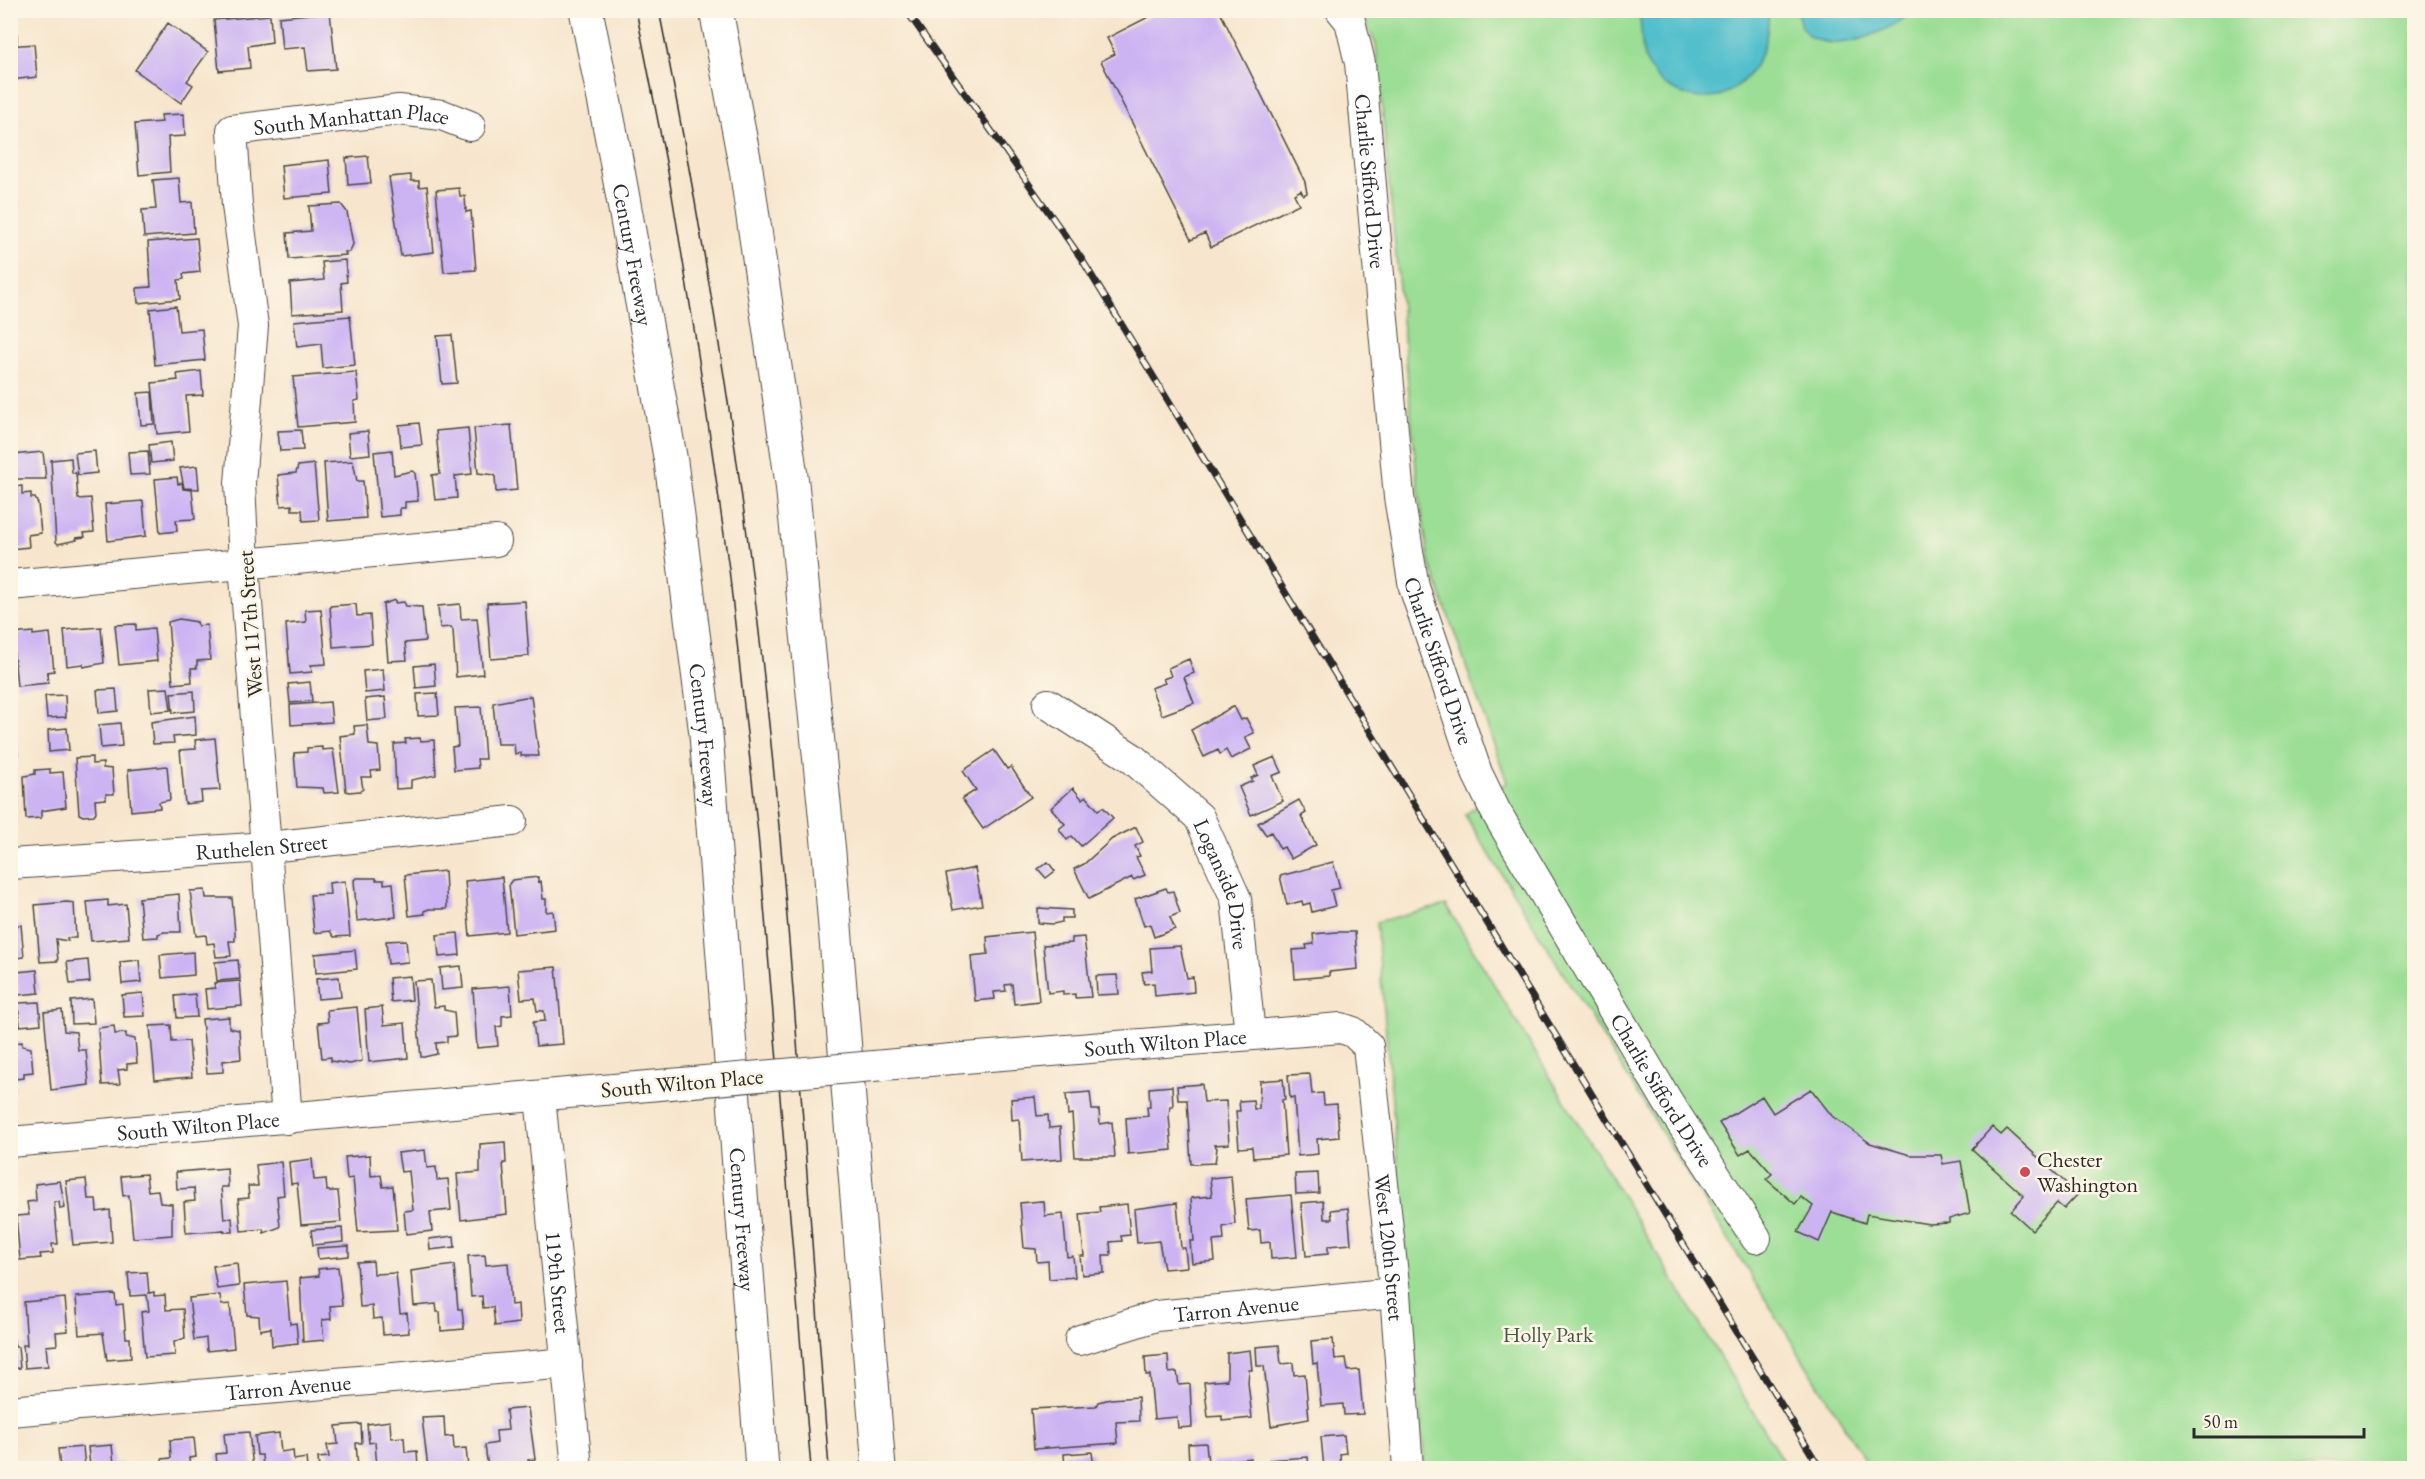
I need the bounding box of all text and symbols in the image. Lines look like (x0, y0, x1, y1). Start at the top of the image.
street label: Charlie Sifford Drive (1348, 93, 1393, 270)
street label: South Manhattan Place (252, 95, 455, 142)
street label: Century Freeway (606, 181, 661, 328)
street label: West 117th Street (230, 549, 270, 699)
street label: Charlie Sifford Drive (1398, 575, 1481, 749)
street label: Century Freeway (683, 661, 726, 808)
street label: Loganside Drive (1187, 814, 1256, 951)
street label: Ruthelen Street (194, 826, 329, 866)
street label: Charlie Sifford Drive (1604, 1008, 1721, 1173)
street label: South Wilton Place (1083, 1021, 1248, 1063)
street label: South Wilton Place (600, 1061, 765, 1105)
street label: South Wilton Place (116, 1104, 281, 1147)
place label: Chester Washington (2037, 1145, 2139, 1199)
street label: Century Freeway (723, 1146, 763, 1293)
marker: Chester Washington (2018, 1165, 2032, 1179)
street label: West 120th Street (1368, 1172, 1412, 1322)
street label: 119th Street (539, 1230, 578, 1335)
street label: Tarron Avenue (1172, 1288, 1300, 1329)
park label: Holly Park (1503, 1320, 1594, 1349)
street label: Tarron Avenue (224, 1367, 352, 1407)
scale bar (2194, 1401, 2364, 1439)
text: 50 m (2203, 1410, 2238, 1433)

